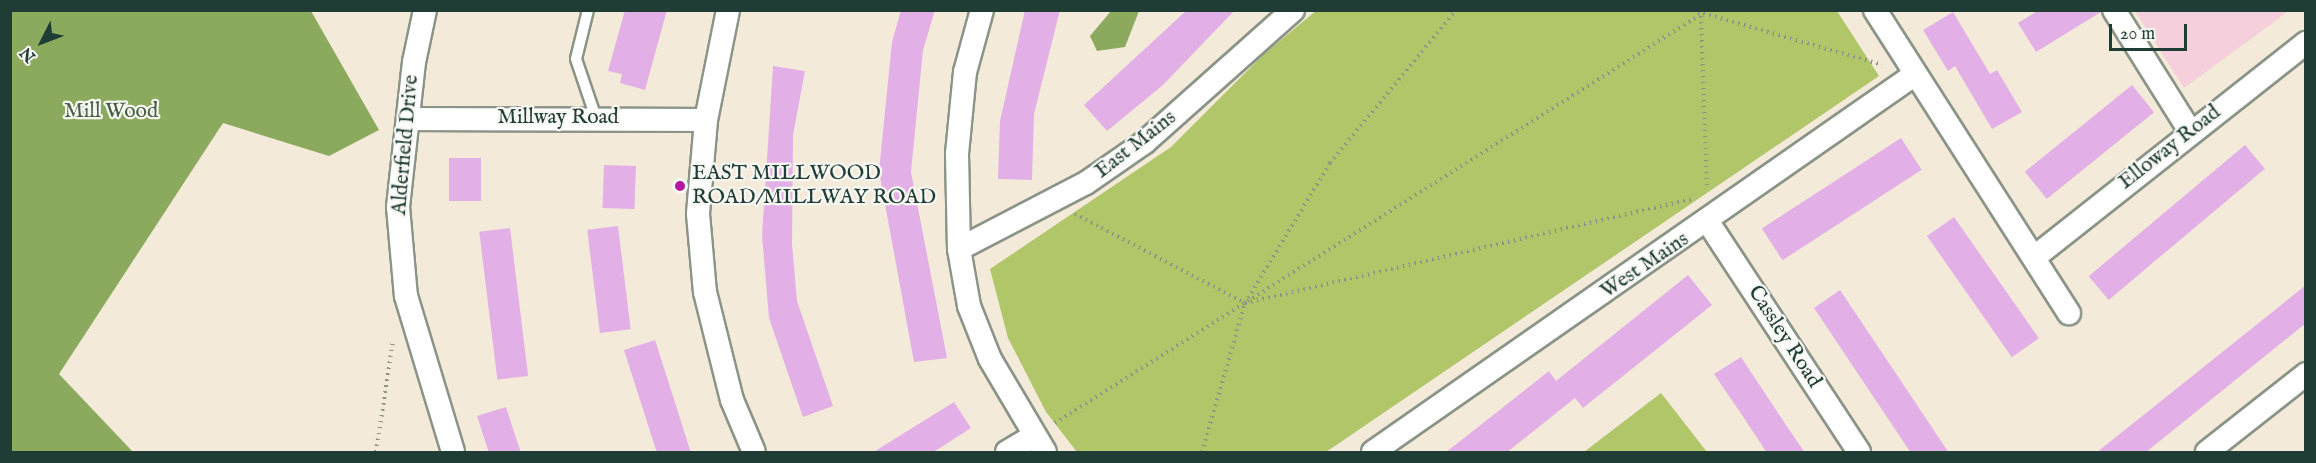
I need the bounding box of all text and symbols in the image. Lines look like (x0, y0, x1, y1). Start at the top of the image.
north arrow (12, 12, 72, 72)
scale bar (2112, 12, 2190, 50)
text: 20 m (2120, 23, 2155, 46)
text: N (17, 42, 41, 66)
street label: Alderfield Drive (387, 74, 425, 216)
park label: Mill Wood (64, 99, 158, 125)
street label: Elloway Road (2114, 100, 2226, 196)
street label: Millway Road (497, 105, 619, 131)
street label: East Mains (1090, 106, 1182, 184)
place label: EAST MILLWOOD ROAD/MILLWAY ROAD (692, 161, 936, 211)
marker: EAST MILLWOOD ROAD/MILLWAY ROAD (673, 179, 687, 193)
street label: West Mains (1596, 227, 1694, 305)
street label: Cassley Road (1742, 281, 1826, 393)

